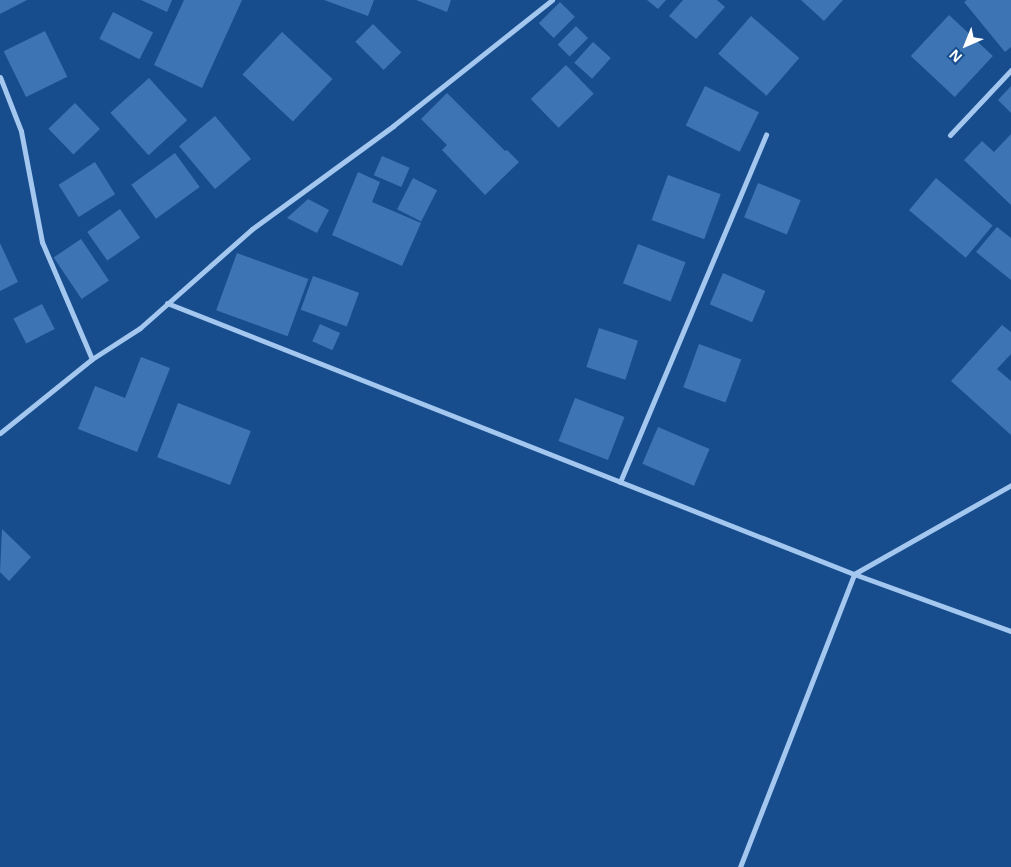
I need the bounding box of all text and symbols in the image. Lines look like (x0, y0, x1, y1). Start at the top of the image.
north arrow (941, 20, 991, 70)
text: N (945, 45, 966, 67)

